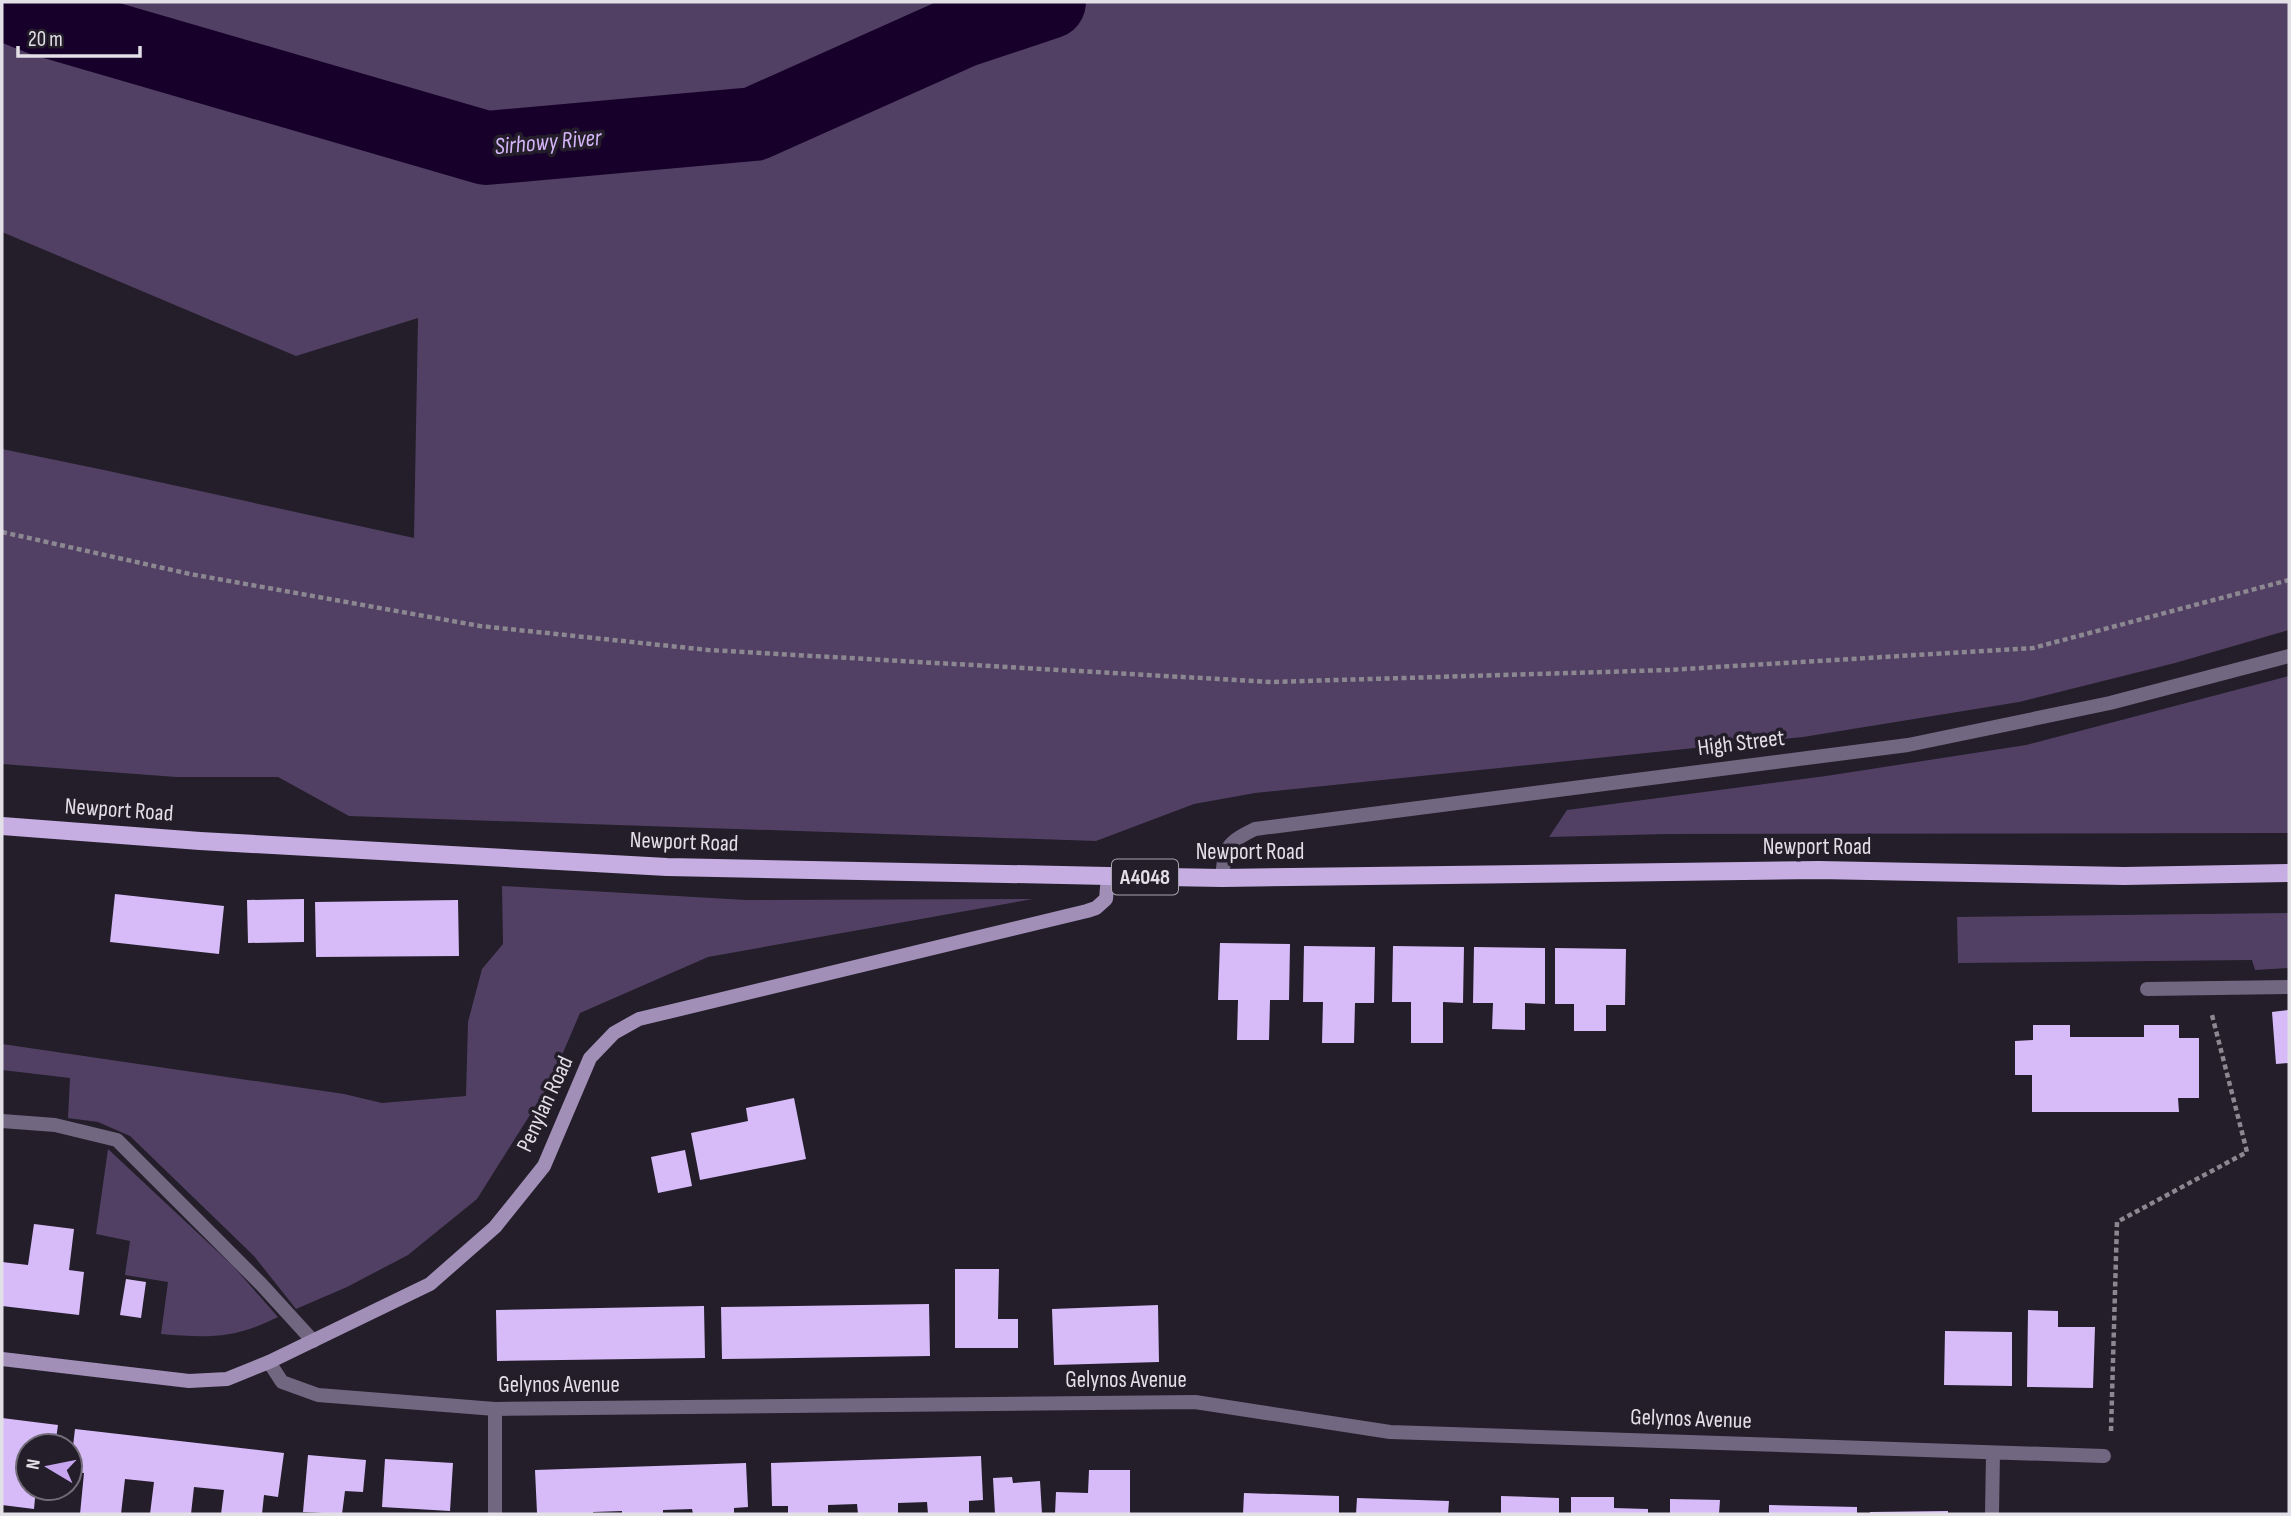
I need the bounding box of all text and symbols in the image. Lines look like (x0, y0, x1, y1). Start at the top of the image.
scale bar (18, 14, 140, 58)
text: 20 m (28, 27, 63, 52)
water label: Sirhowy River (493, 123, 604, 161)
street label: High Street (1696, 724, 1786, 762)
street label: Newport Road (64, 792, 174, 828)
street label: Newport Road (629, 826, 739, 858)
street label: Newport Road (1763, 833, 1871, 861)
street label: Newport Road (1196, 838, 1304, 866)
road number: A4048 (1112, 860, 1178, 894)
street label: Penylan Road (511, 1052, 579, 1156)
street label: Gelynos Avenue (1065, 1366, 1187, 1394)
street label: Gelynos Avenue (498, 1371, 620, 1399)
street label: Gelynos Avenue (1630, 1403, 1752, 1435)
north arrow (14, 1432, 84, 1502)
text: N (22, 1457, 46, 1471)

